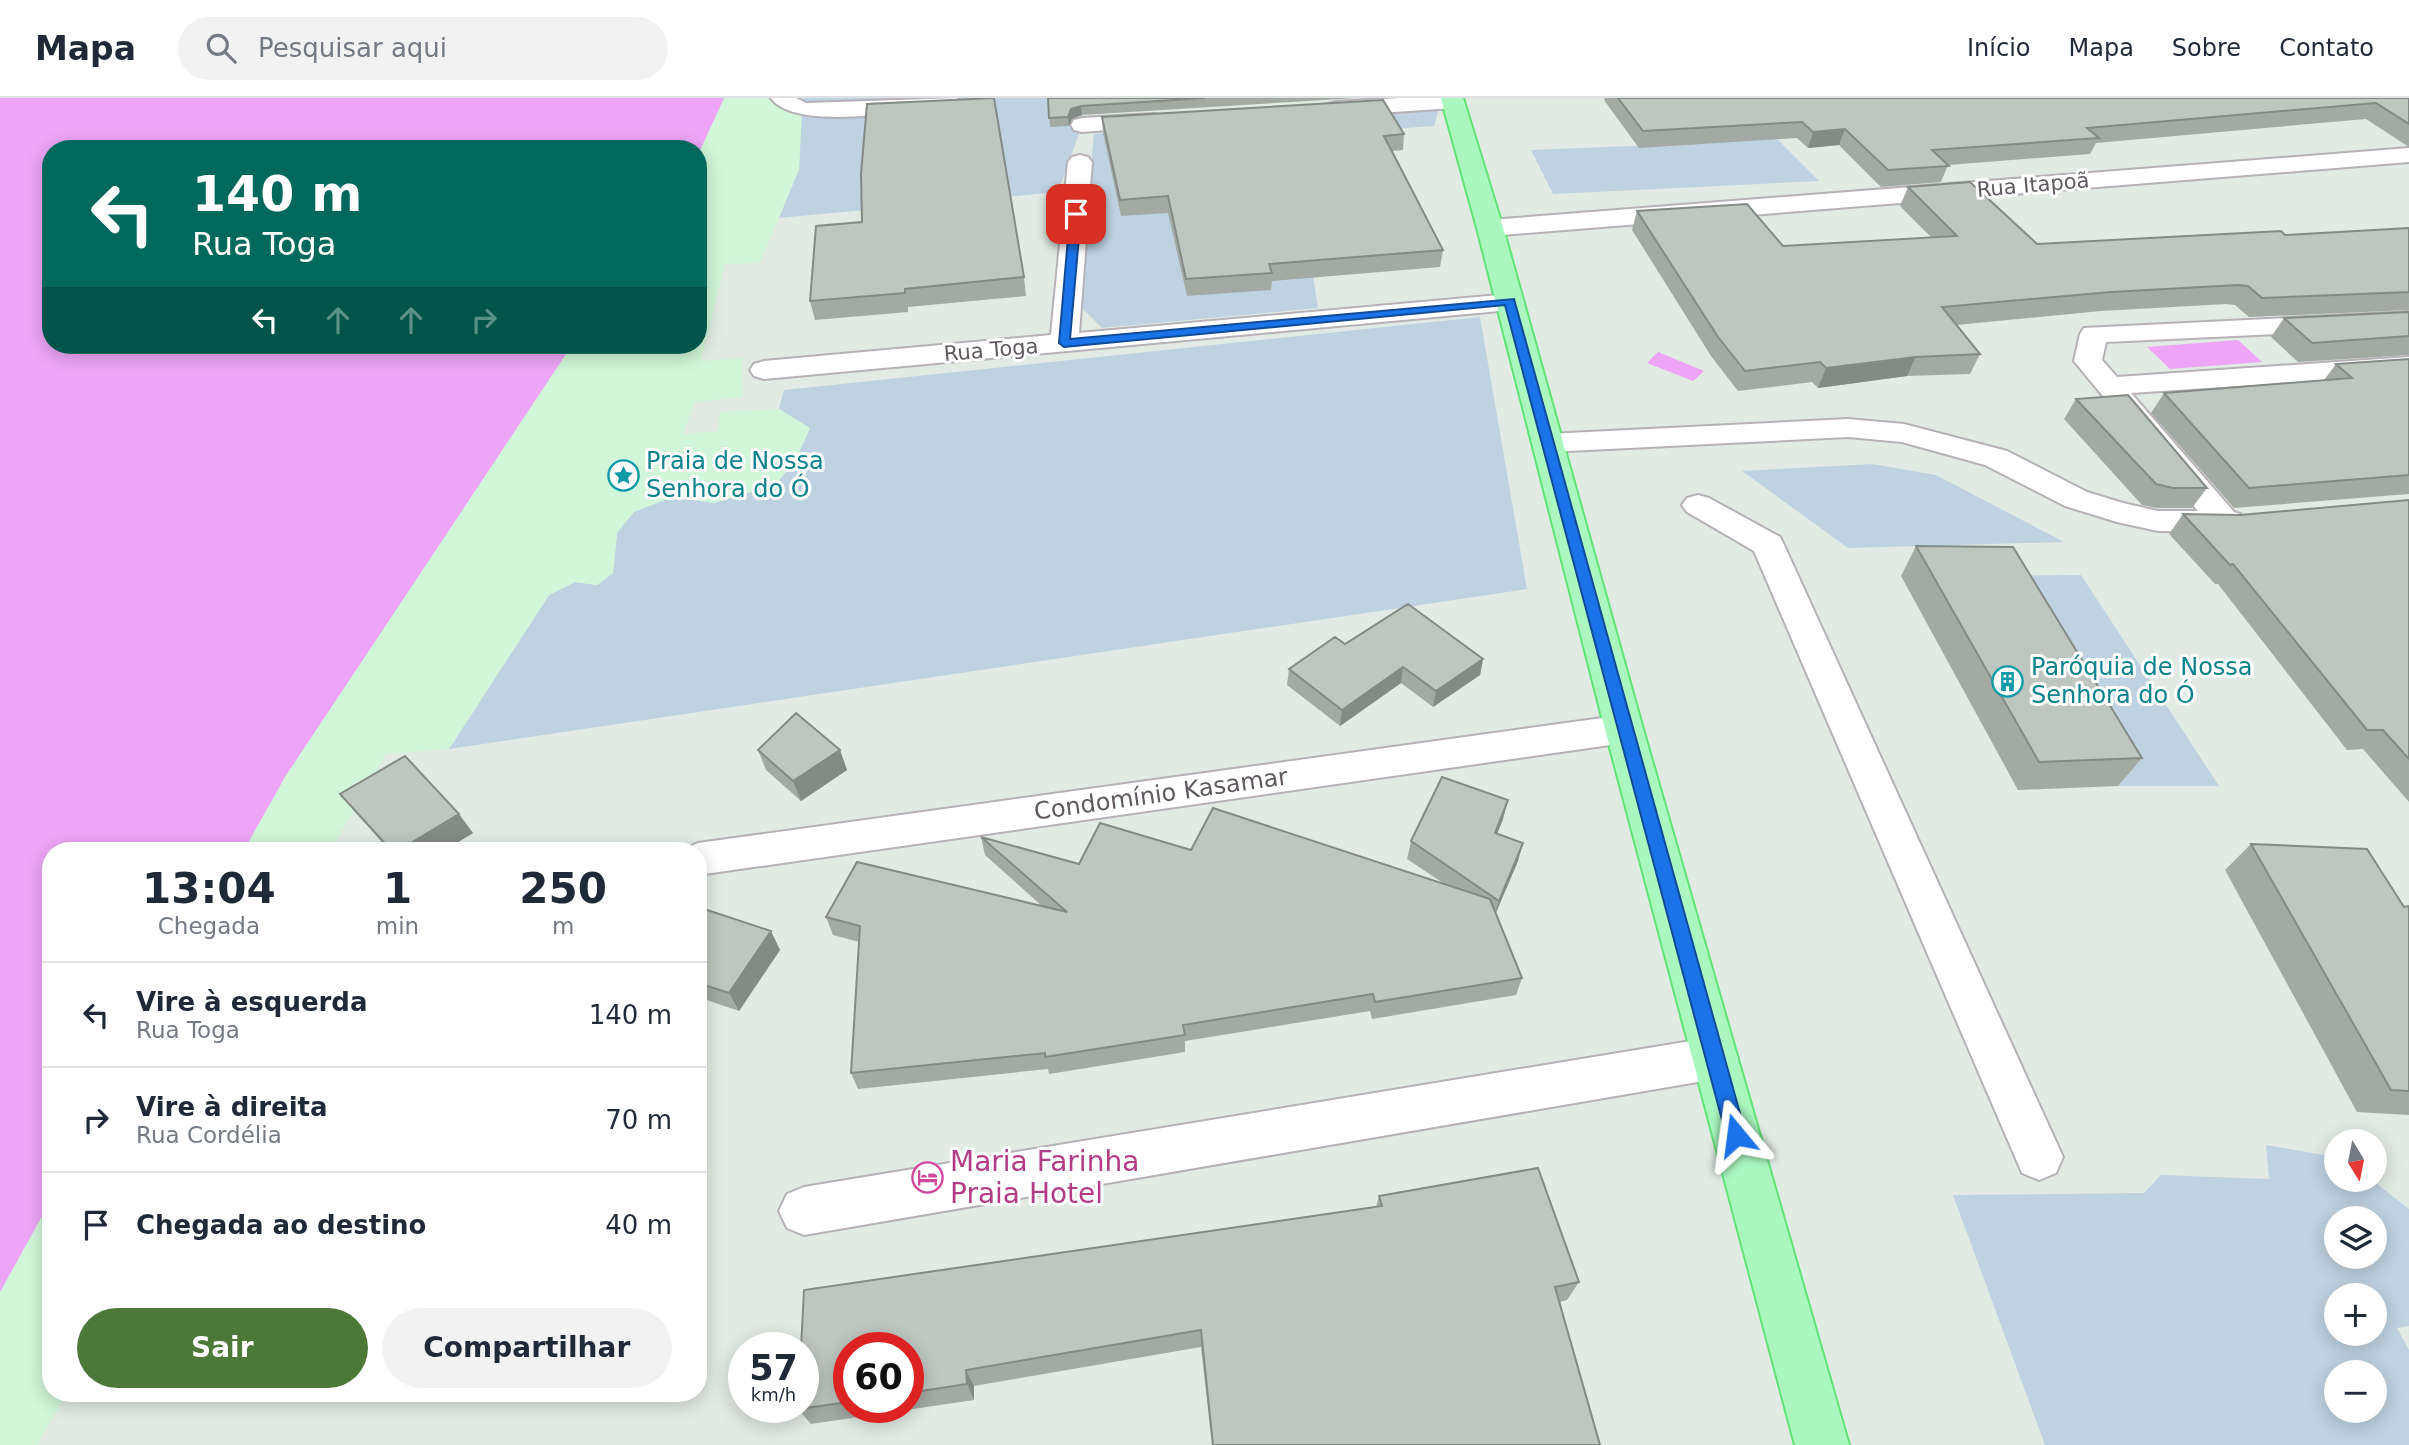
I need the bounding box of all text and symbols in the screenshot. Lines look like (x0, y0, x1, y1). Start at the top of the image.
search box (178, 17, 668, 80)
text: Mapa (35, 29, 136, 68)
icon: search (202, 29, 240, 67)
text: Pesquisar aqui (258, 33, 447, 63)
text: Início (1967, 34, 2031, 62)
text: Mapa (2069, 34, 2134, 62)
text: Sobre (2172, 34, 2241, 62)
text: Contato (2279, 34, 2374, 62)
text: 140 m (192, 166, 362, 223)
icon: left (77, 168, 168, 259)
street label: Rua Itapoã (1976, 168, 2090, 202)
pin (1046, 184, 1106, 244)
icon: arrive (1057, 195, 1095, 233)
text: Rua Toga (192, 225, 336, 263)
icon: left (246, 301, 284, 339)
icon: ahead (319, 301, 357, 339)
icon: ahead (392, 301, 430, 339)
icon: right (465, 301, 503, 339)
street label: Rua Toga (943, 334, 1039, 366)
place label: Praia de Nossa Senhora do Ó (646, 447, 824, 503)
place icon: Praia de Nossa Senhora do Ó (606, 458, 640, 492)
place label: Paróquia de Nossa Senhora do Ó (2031, 653, 2253, 709)
building icon: Paróquia de Nossa Senhora do Ó (1991, 664, 2025, 698)
street label: Condomínio Kasamar (1032, 762, 1290, 826)
text: 13:04 (142, 864, 276, 913)
text: 1 (383, 864, 412, 913)
text: 250 (519, 864, 607, 913)
text: Chegada (158, 913, 260, 939)
text: min (376, 913, 419, 939)
text: m (552, 913, 574, 939)
text: Vire à esquerda (136, 987, 368, 1017)
icon: left (77, 996, 115, 1034)
text: 140 m (589, 1000, 672, 1030)
text: Rua Toga (136, 1017, 240, 1043)
text: Vire à direita (136, 1092, 328, 1122)
position arrow (1699, 1098, 1773, 1172)
icon: right (77, 1101, 115, 1139)
text: 70 m (605, 1105, 672, 1135)
text: Rua Cordélia (136, 1122, 282, 1148)
north arrow (2324, 1129, 2387, 1192)
map controls (2324, 1129, 2387, 1423)
place label: Maria Farinha Praia Hotel (950, 1145, 1139, 1210)
hotel icon: Maria Farinha Praia Hotel (910, 1160, 944, 1194)
icon: arrive (77, 1206, 115, 1244)
button: layers (2324, 1206, 2387, 1269)
text: Chegada ao destino (136, 1210, 426, 1240)
text: 40 m (605, 1210, 672, 1240)
button: + (2324, 1283, 2387, 1346)
button: Sair (77, 1308, 368, 1388)
button: Compartilhar (382, 1308, 672, 1388)
speed limit sign: 60 (833, 1332, 924, 1423)
text: 57 (749, 1348, 798, 1388)
button: − (2324, 1360, 2387, 1423)
text: km/h (751, 1384, 796, 1405)

